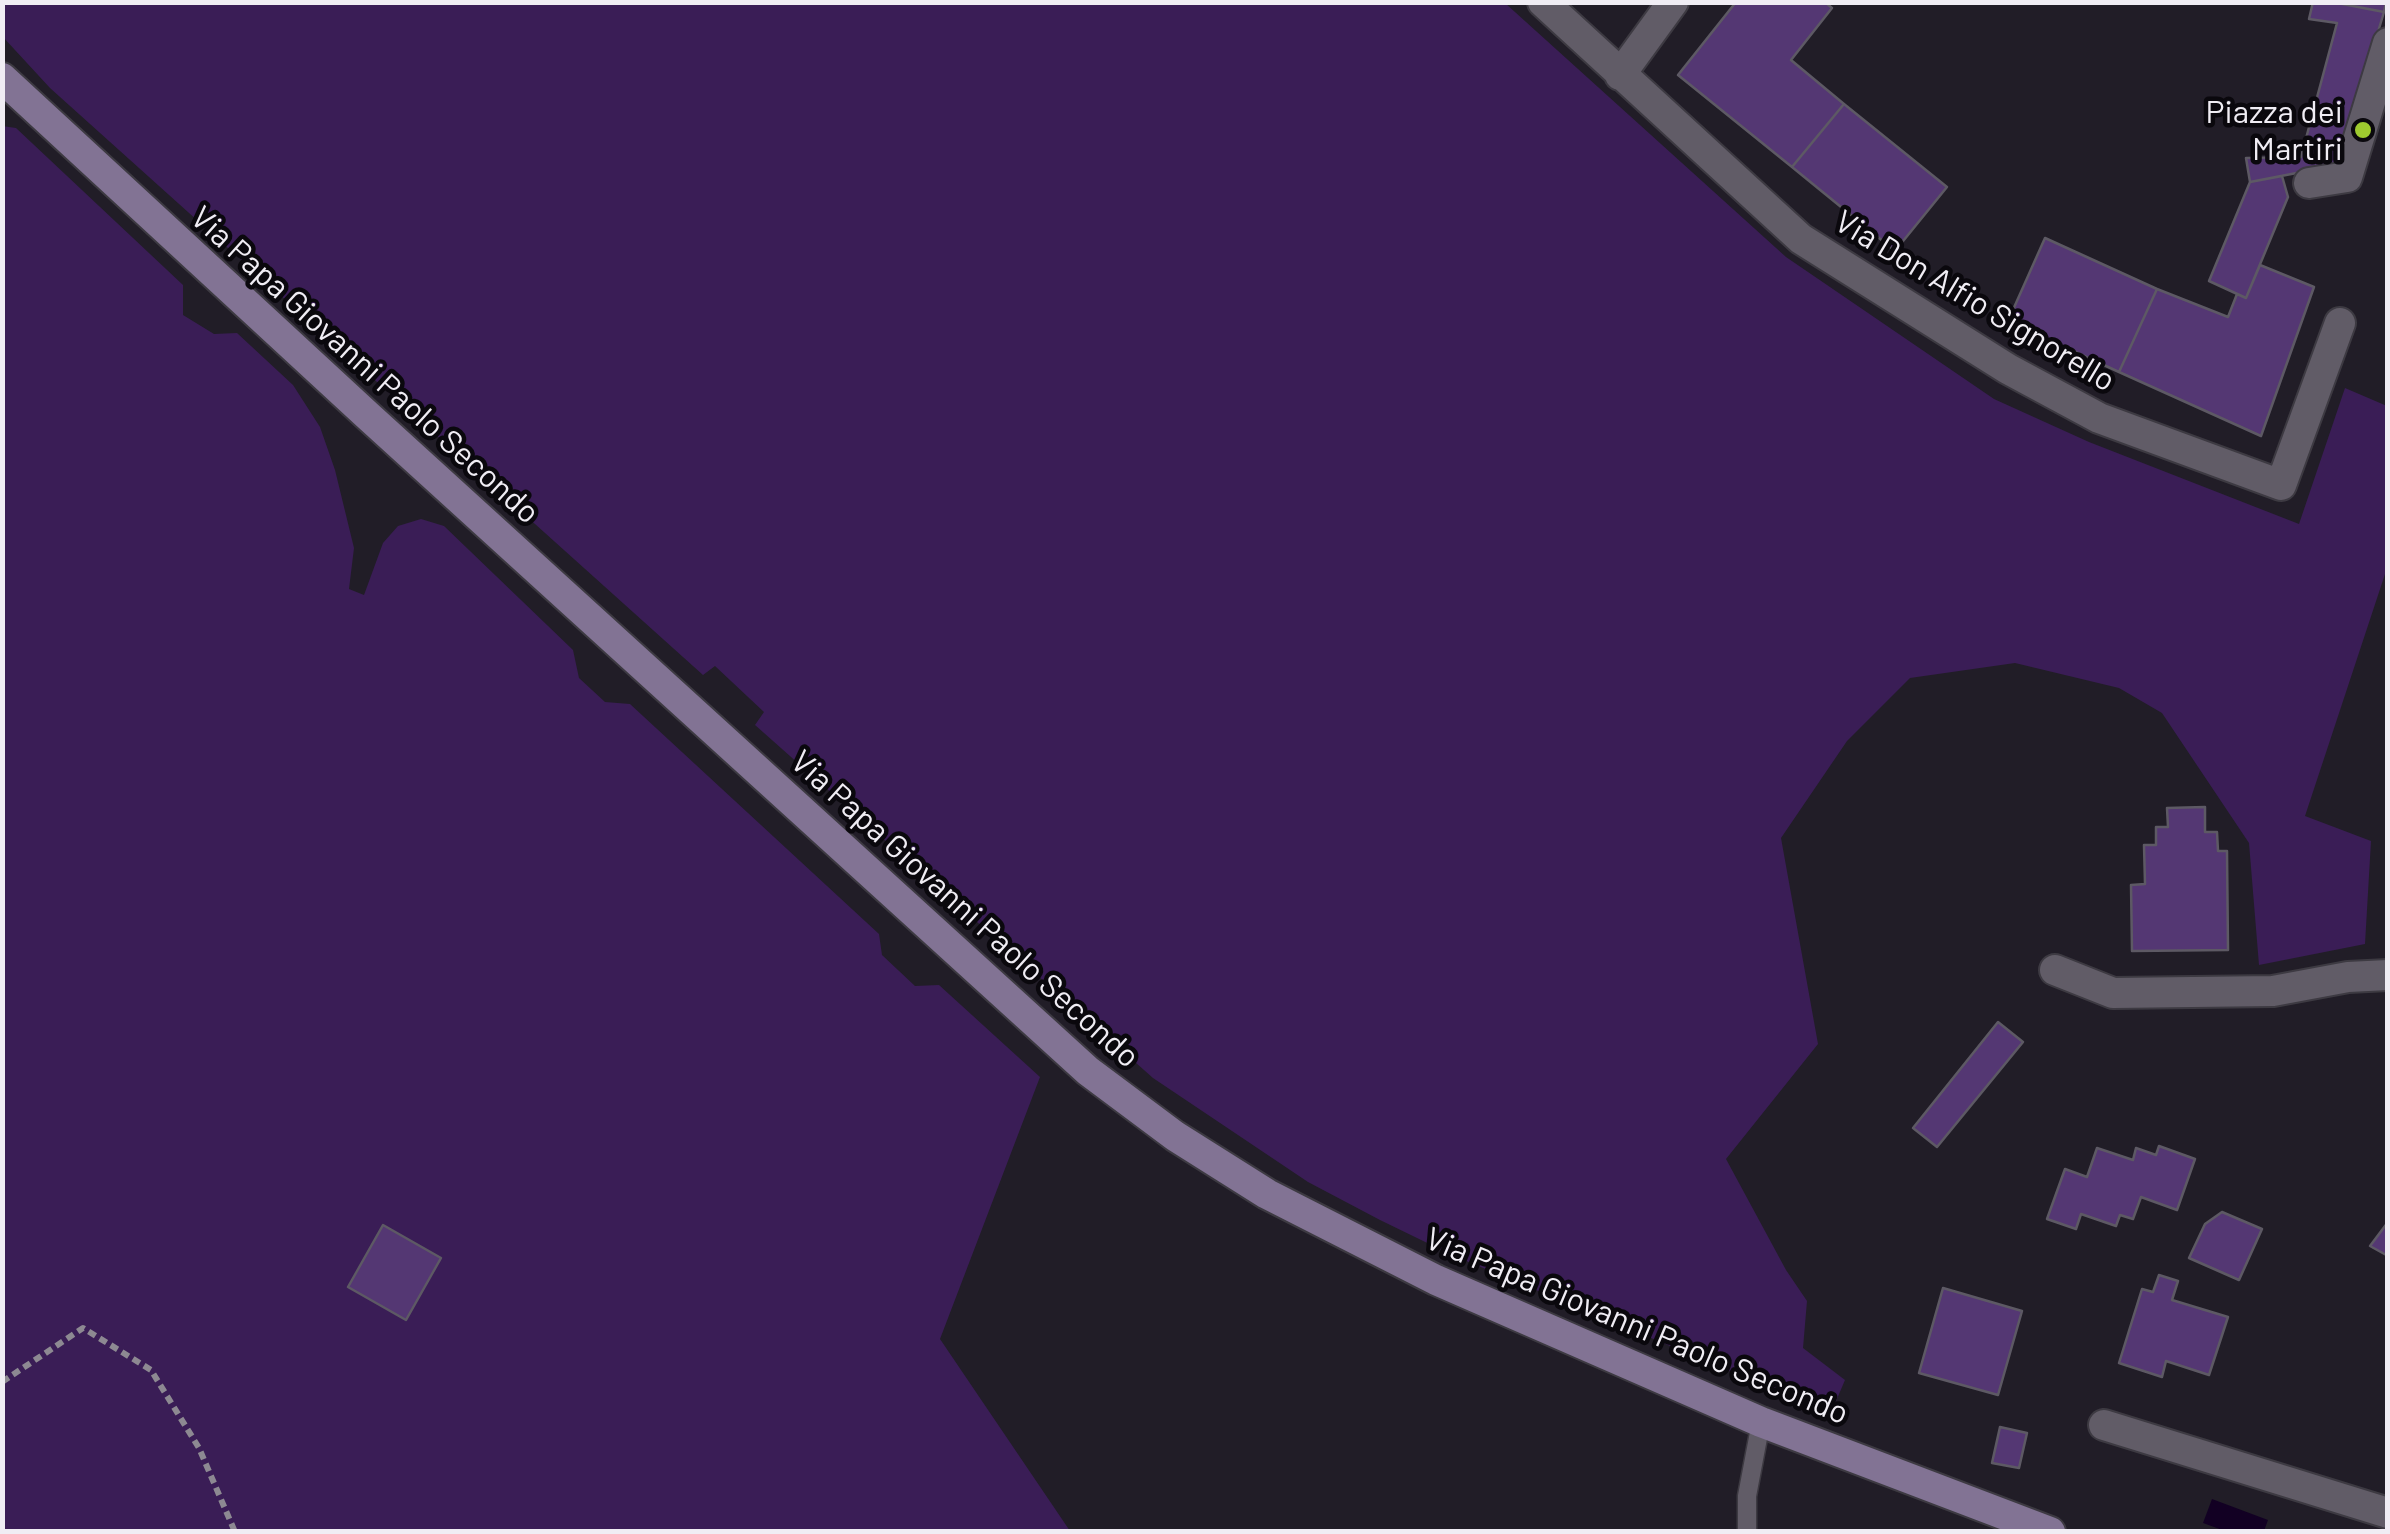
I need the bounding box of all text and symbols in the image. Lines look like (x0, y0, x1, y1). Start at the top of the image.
place label: Piazza dei Martiri (2206, 93, 2343, 168)
marker: Piazza dei Martiri (2352, 119, 2374, 141)
street label: Via Papa Giovanni Paolo Secondo (183, 198, 547, 532)
street label: Via Don Alfio Signorello (1828, 202, 2122, 400)
street label: Via Papa Giovanni Paolo Secondo (783, 742, 1147, 1076)
street label: Via Papa Giovanni Paolo Secondo (1420, 1219, 1854, 1433)

